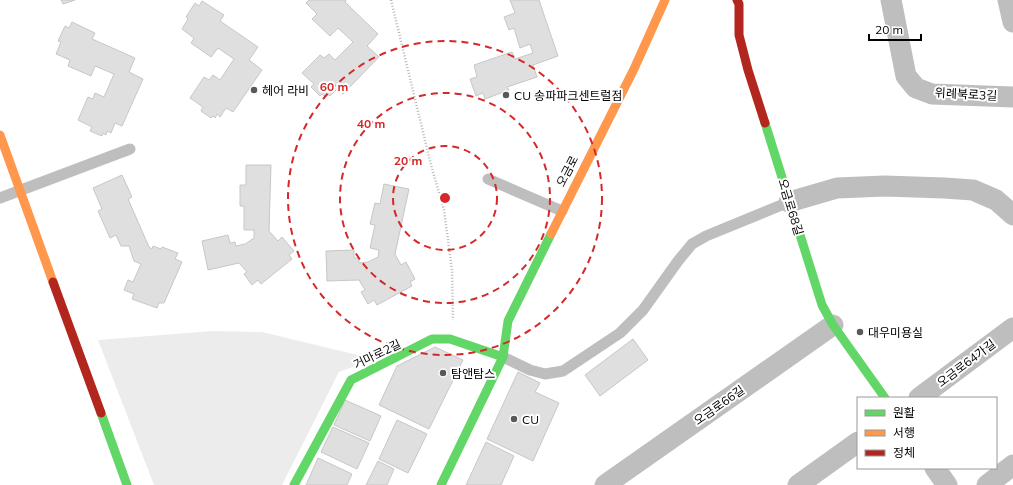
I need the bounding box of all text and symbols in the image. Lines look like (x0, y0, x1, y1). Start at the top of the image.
scale bar (869, 16, 921, 42)
text: 20 m (875, 22, 903, 37)
text: 60 m (320, 79, 348, 94)
place label: 헤어 라비 (262, 83, 309, 98)
marker: 헤어 라비 (249, 85, 259, 95)
street label: 위례북로3길 (934, 85, 998, 103)
place label: CU 송파파크센트럴점 (514, 88, 622, 103)
marker: CU 송파파크센트럴점 (501, 90, 511, 100)
text: 40 m (357, 116, 385, 131)
text: 20 m (394, 153, 422, 168)
street label: 오금로 (553, 153, 581, 189)
street label: 오금로68길 (775, 177, 807, 237)
centre of rings (438, 191, 452, 205)
place label: 대우미용실 (868, 325, 923, 340)
marker: 대우미용실 (855, 327, 865, 337)
street label: 거마로2길 (351, 336, 403, 372)
street label: 오금로64가길 (934, 336, 998, 390)
place label: 탐앤탐스 (451, 366, 495, 381)
marker: 탐앤탐스 (438, 368, 448, 378)
street label: 오금로66길 (691, 382, 747, 428)
legend (857, 397, 997, 469)
text: 원활 (893, 405, 915, 420)
place label: CU (522, 412, 539, 427)
marker: CU (509, 414, 519, 424)
text: 서행 (893, 425, 915, 440)
text: 정체 (893, 445, 915, 460)

